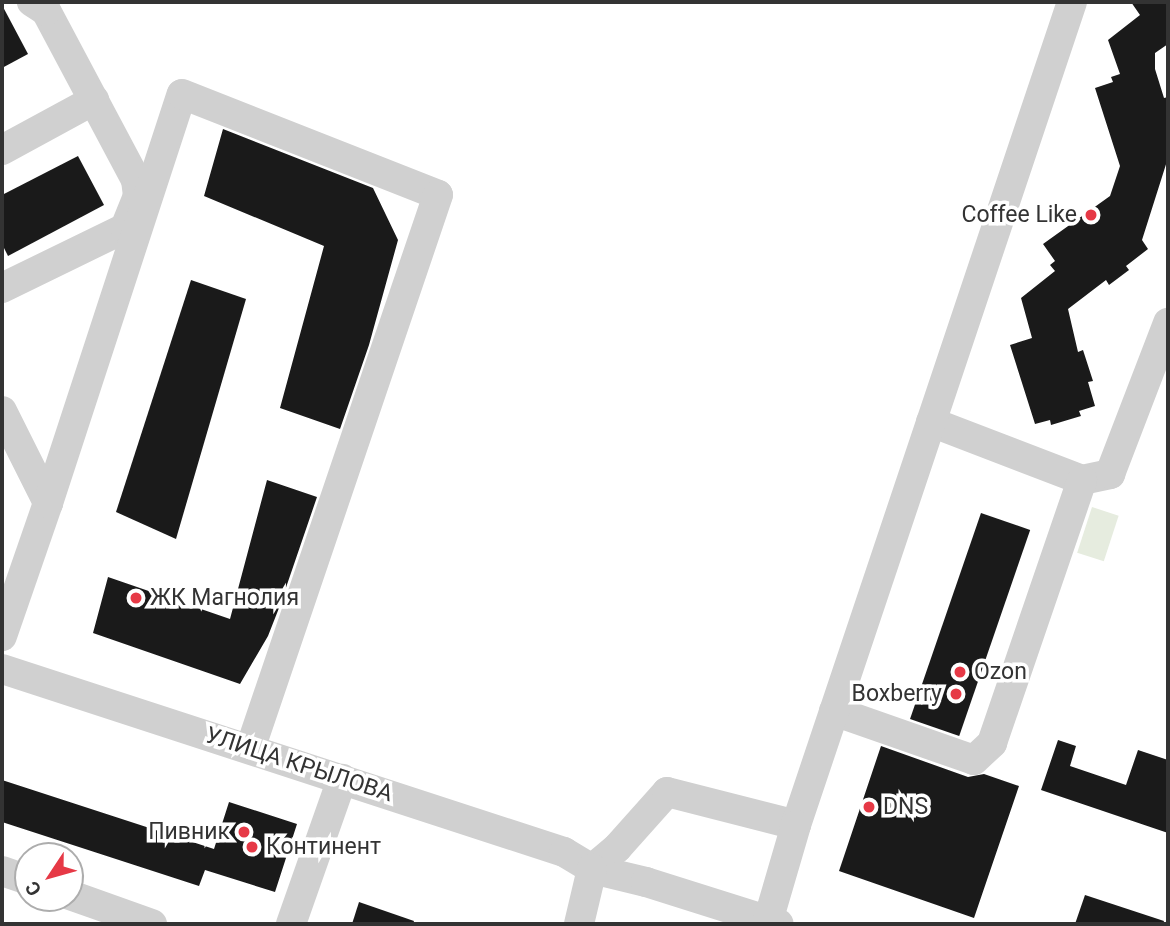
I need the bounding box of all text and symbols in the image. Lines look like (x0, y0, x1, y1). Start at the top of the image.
place label: Coffee Like (961, 201, 1077, 229)
marker: Coffee Like (1083, 207, 1099, 223)
place label: ЖК Магнолия (150, 584, 299, 612)
marker: ЖК Магнолия (128, 590, 144, 606)
place label: Ozon (974, 658, 1027, 686)
marker: Ozon (952, 664, 968, 680)
place label: Boxberry (852, 680, 942, 708)
marker: Boxberry (948, 686, 964, 702)
street label: УЛИЦА КРЫЛОВА (202, 722, 396, 808)
place label: DNS (883, 793, 928, 821)
marker: DNS (861, 799, 877, 815)
place label: Пивник (148, 818, 230, 846)
marker: Пивник (236, 824, 252, 840)
place label: Континент (266, 833, 381, 861)
marker: Континент (244, 839, 260, 855)
north arrow (14, 842, 84, 912)
text: С (20, 877, 46, 900)

